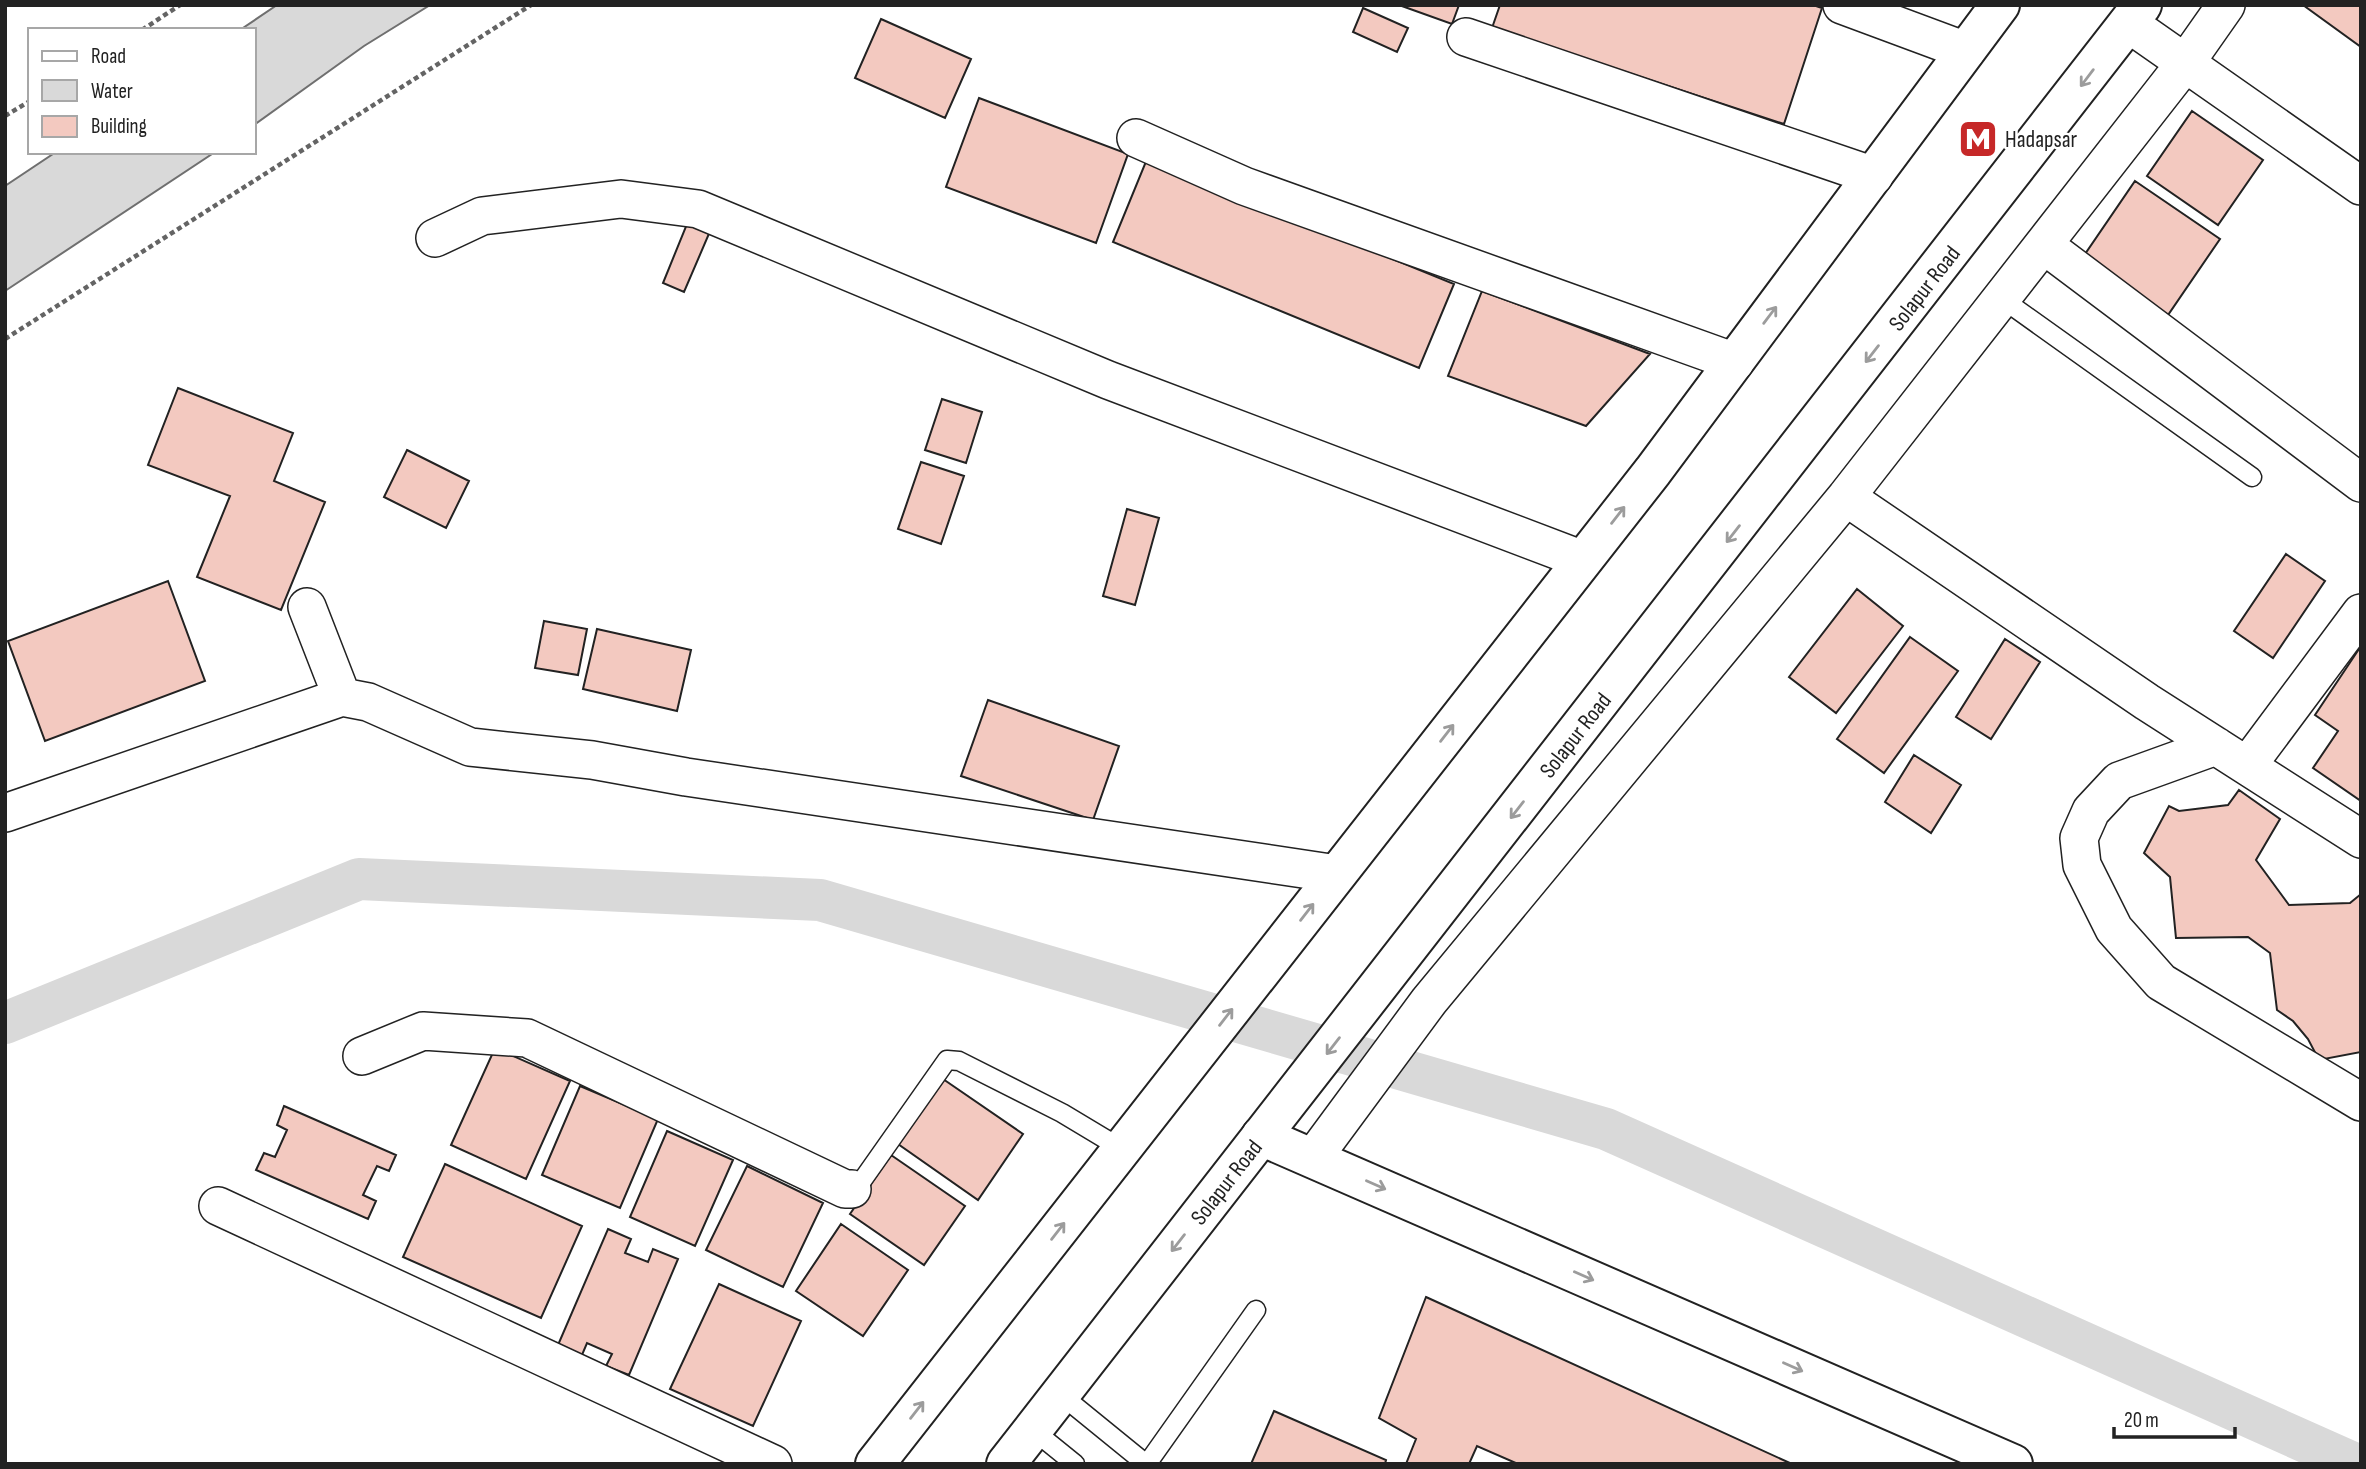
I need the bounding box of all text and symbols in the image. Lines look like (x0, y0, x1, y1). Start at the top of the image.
legend (28, 28, 256, 154)
text: Road (91, 44, 126, 69)
one-way arrow (2079, 68, 2094, 86)
text: Water (91, 79, 133, 104)
text: Building (91, 114, 147, 139)
metro station icon: Hadapsar (1957, 118, 1999, 160)
place label: Hadapsar (2005, 126, 2078, 154)
street label: Solapur Road (1883, 241, 1967, 337)
one-way arrow (1763, 306, 1778, 325)
one-way arrow (1865, 345, 1880, 363)
one-way arrow (1610, 507, 1625, 525)
one-way arrow (1725, 524, 1740, 543)
street label: Solapur Road (1534, 688, 1618, 784)
one-way arrow (1440, 725, 1455, 743)
one-way arrow (1510, 800, 1525, 818)
one-way arrow (1300, 904, 1315, 922)
one-way arrow (1218, 1009, 1233, 1027)
one-way arrow (1325, 1036, 1340, 1054)
street label: Solapur Road (1185, 1135, 1269, 1231)
one-way arrow (1365, 1179, 1386, 1192)
one-way arrow (1050, 1223, 1065, 1241)
one-way arrow (1170, 1234, 1185, 1252)
one-way arrow (1573, 1270, 1595, 1283)
one-way arrow (1782, 1361, 1803, 1374)
scale bar (2114, 1396, 2235, 1440)
one-way arrow (909, 1402, 924, 1420)
text: 20 m (2124, 1408, 2159, 1433)

